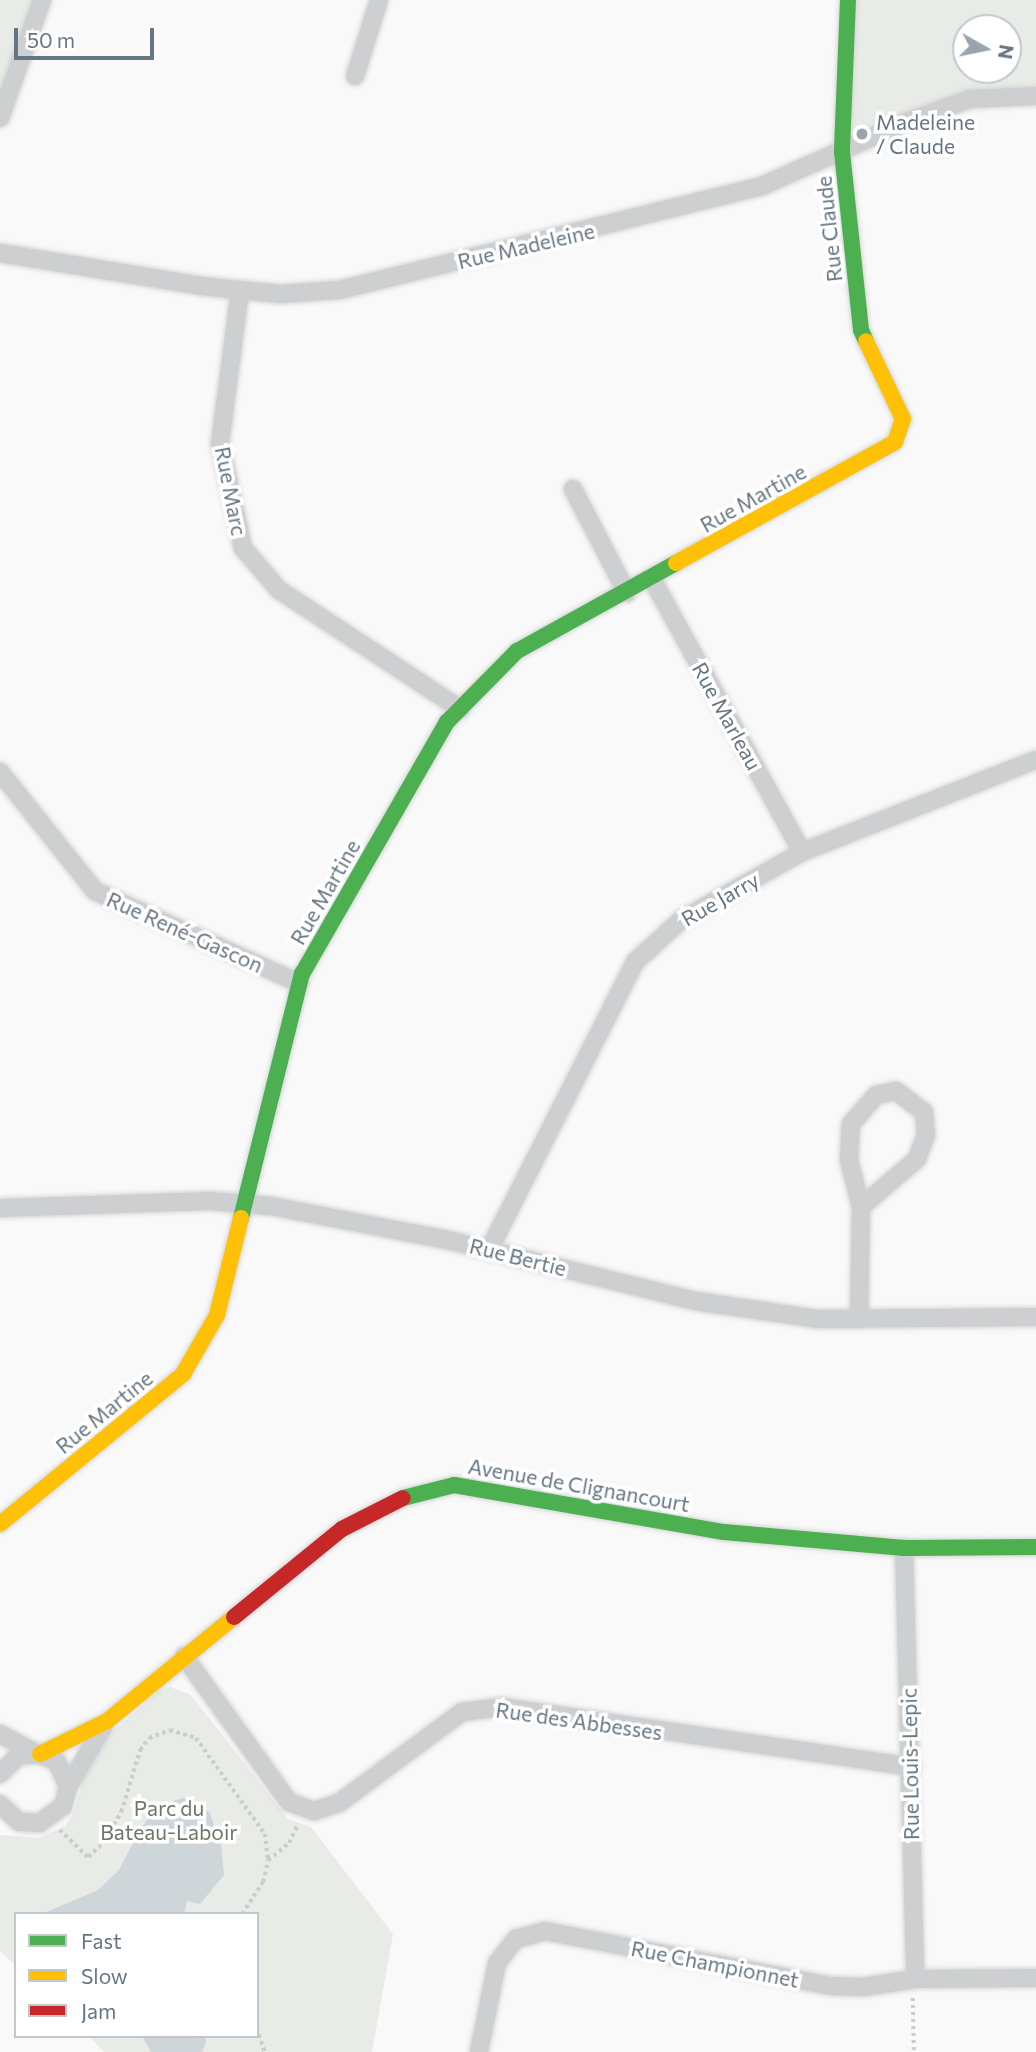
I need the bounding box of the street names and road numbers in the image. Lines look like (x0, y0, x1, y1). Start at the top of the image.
street label: Rue Claude (811, 175, 847, 283)
street label: Rue Madeleine (455, 218, 597, 274)
street label: Rue Marc (210, 444, 252, 538)
street label: Rue Martine (696, 459, 810, 537)
street label: Rue Marleau (687, 658, 767, 774)
street label: Rue Martine (285, 835, 365, 949)
street label: Rue Jarry (677, 867, 763, 931)
street label: Rue René-Gascon (103, 886, 267, 978)
street label: Rue Bertie (467, 1233, 569, 1281)
street label: Rue Martine (51, 1365, 157, 1459)
street label: Avenue de Clignancourt (466, 1453, 692, 1517)
street label: Rue Louis-Lepic (896, 1688, 924, 1840)
street label: Rue des Abbesses (494, 1697, 664, 1745)
street label: Rue Championnet (629, 1935, 801, 1993)

